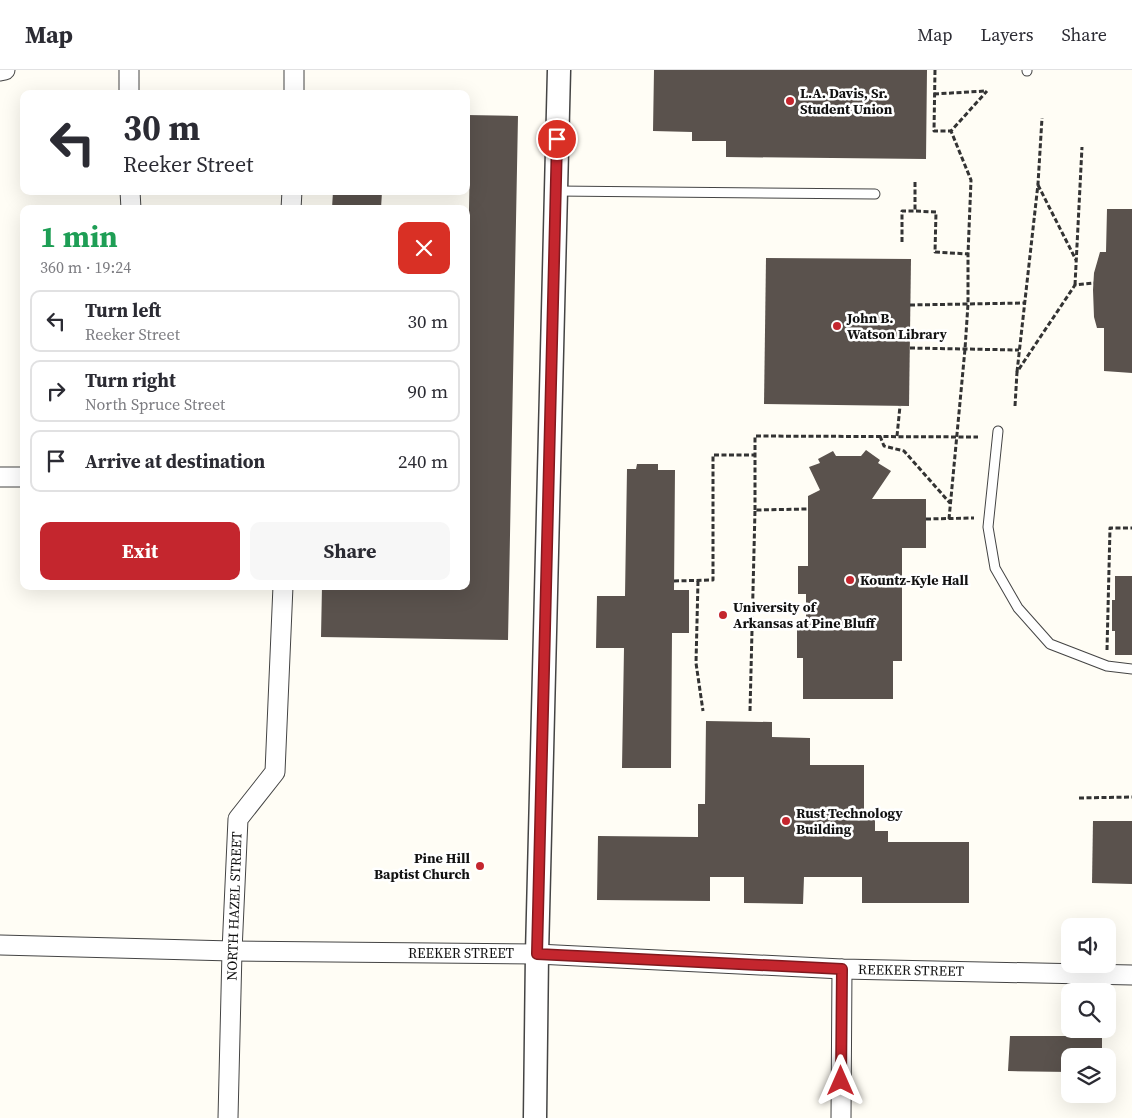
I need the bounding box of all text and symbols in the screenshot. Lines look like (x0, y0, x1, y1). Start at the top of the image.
text: Map (25, 18, 73, 51)
text: Map (917, 22, 952, 47)
text: Layers (980, 22, 1033, 47)
text: Share (1061, 22, 1107, 47)
place label: L.A. Davis, Sr. Student Union (800, 83, 893, 119)
marker: L.A. Davis, Sr. Student Union (784, 95, 796, 107)
text: 30 m (123, 104, 200, 152)
icon: left (40, 110, 105, 175)
pin (536, 118, 578, 160)
icon: arrive (543, 125, 571, 153)
text: Reeker Street (123, 149, 253, 179)
text: 1 min (40, 216, 118, 257)
button: close (398, 222, 450, 274)
text: 360 m · 19:24 (40, 256, 131, 278)
text: Turn left (85, 297, 161, 323)
icon: left (42, 307, 70, 335)
text: 30 m (407, 308, 448, 334)
place label: John B. Watson Library (846, 308, 947, 344)
marker: John B. Watson Library (831, 320, 843, 332)
text: Reeker Street (85, 323, 180, 345)
text: Turn right (85, 367, 176, 393)
icon: right (42, 377, 70, 405)
text: 90 m (407, 378, 448, 404)
text: North Spruce Street (85, 393, 225, 415)
icon: arrive (42, 447, 70, 475)
text: Arrive at destination (85, 448, 265, 474)
text: 240 m (398, 448, 448, 474)
button: Exit (40, 522, 240, 580)
button: Share (250, 522, 450, 580)
place label: Kountz-Kyle Hall (860, 570, 969, 590)
marker: Kountz-Kyle Hall (844, 574, 856, 586)
place label: University of Arkansas at Pine Bluff (733, 597, 876, 633)
marker: University of Arkansas at Pine Bluff (717, 609, 729, 621)
place label: Rust Technology Building (796, 803, 903, 839)
marker: Rust Technology Building (780, 815, 792, 827)
street label: NORTH HAZEL STREET (221, 831, 247, 981)
place label: Pine Hill Baptist Church (374, 848, 470, 884)
marker: Pine Hill Baptist Church (474, 860, 486, 872)
map controls (1061, 918, 1116, 1103)
button: sound (1061, 918, 1116, 973)
street label: REEKER STREET (408, 943, 515, 963)
street label: REEKER STREET (858, 959, 965, 981)
button: search (1061, 983, 1116, 1038)
button: layers (1061, 1048, 1116, 1103)
position arrow (814, 1054, 866, 1106)

